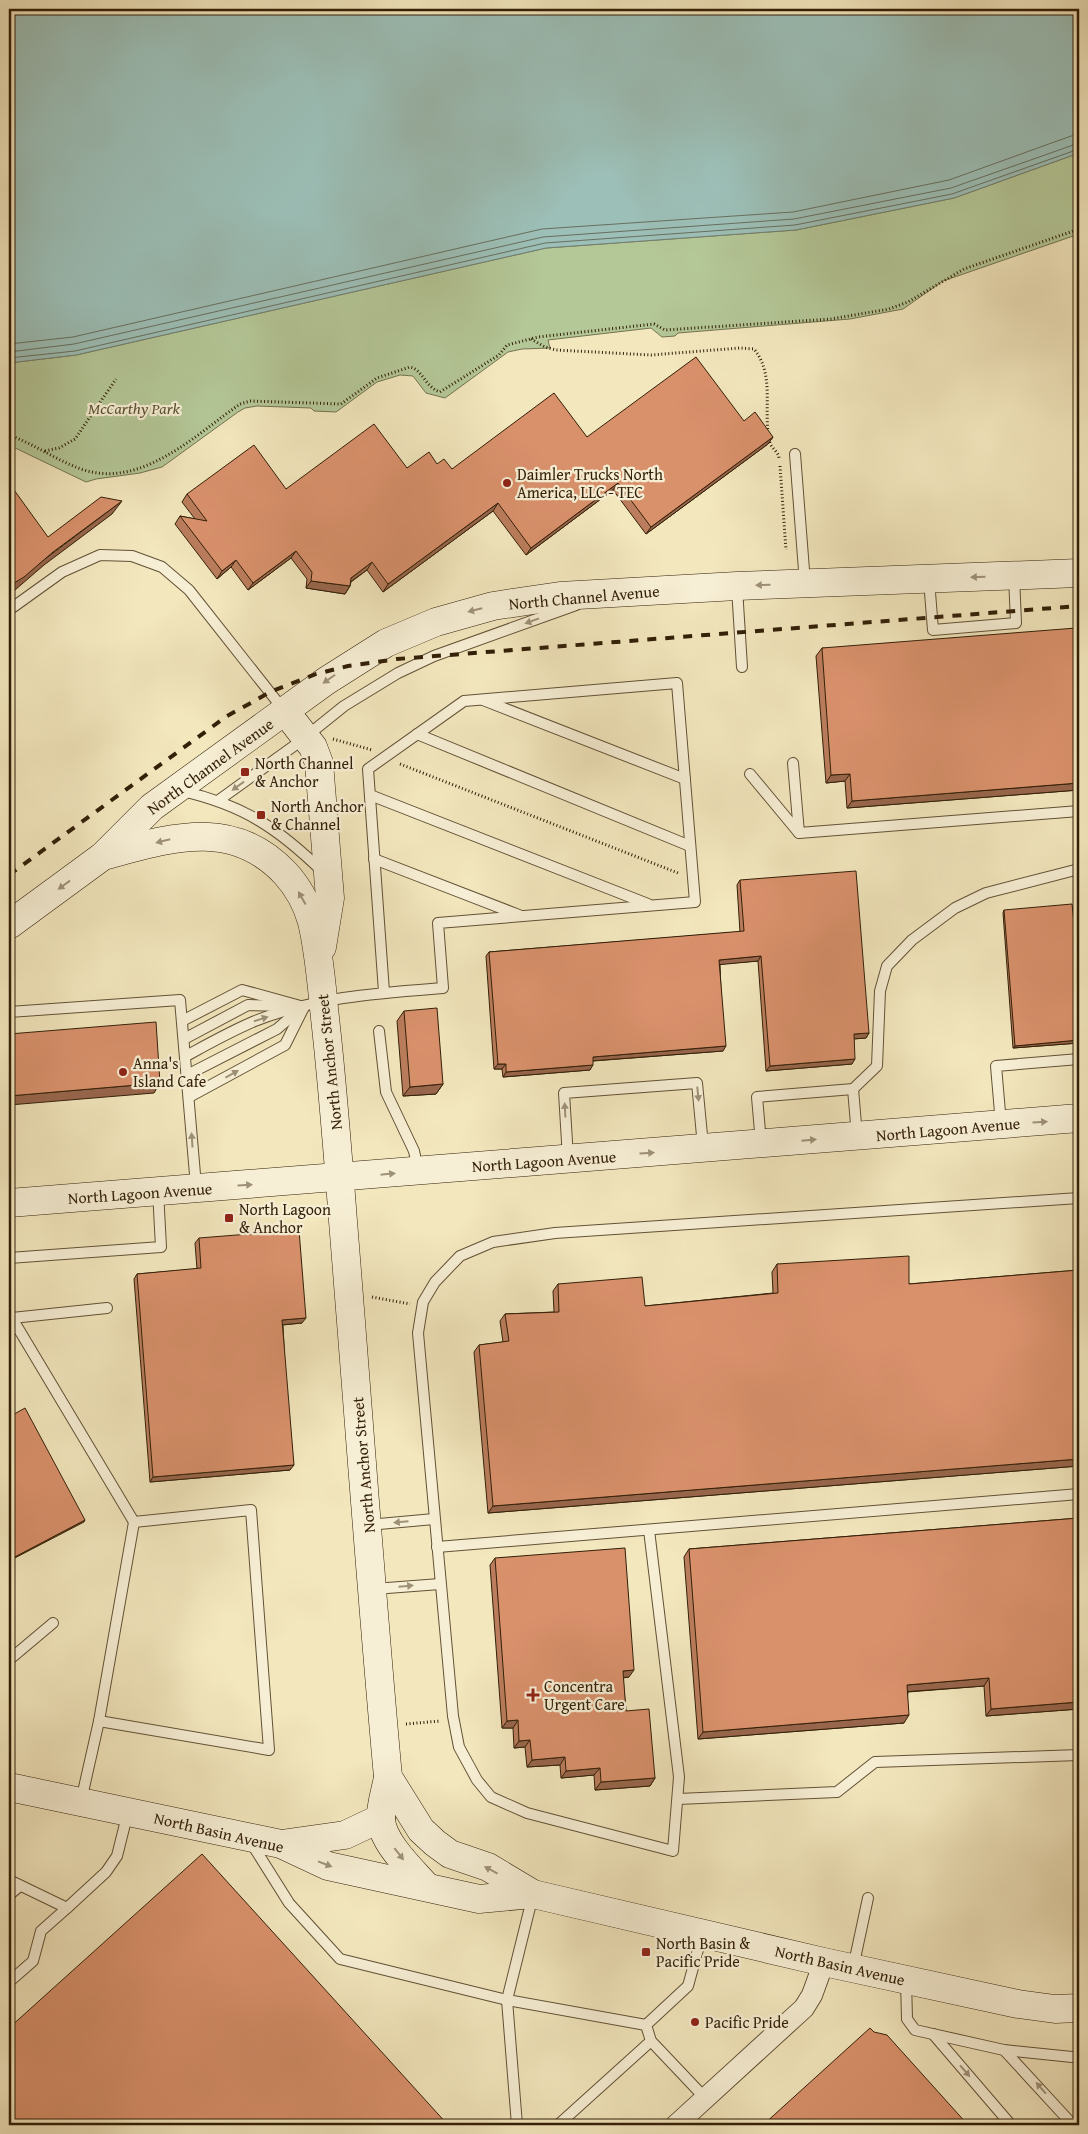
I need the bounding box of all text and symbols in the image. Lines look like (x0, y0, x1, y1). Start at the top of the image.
park label: McCarthy Park (88, 396, 181, 420)
place label: Daimler Trucks North America, LLC - TEC (517, 462, 663, 504)
marker: Daimler Trucks North America, LLC - TEC (501, 477, 513, 489)
one-way arrow (970, 573, 986, 581)
street label: North Channel Avenue (508, 578, 660, 616)
one-way arrow (755, 582, 771, 590)
one-way arrow (468, 607, 483, 615)
one-way arrow (524, 618, 539, 625)
one-way arrow (322, 674, 336, 684)
street label: North Channel Avenue (142, 712, 278, 820)
place label: North Channel & Anchor (255, 751, 354, 793)
marker: North Channel & Anchor (239, 766, 251, 778)
one-way arrow (232, 781, 245, 792)
place label: North Anchor & Channel (271, 794, 364, 836)
marker: North Anchor & Channel (255, 809, 267, 821)
one-way arrow (156, 837, 171, 845)
one-way arrow (57, 880, 70, 890)
one-way arrow (298, 890, 306, 905)
street label: North Anchor Street (310, 992, 348, 1131)
one-way arrow (254, 1015, 269, 1023)
place label: Anna's Island Cafe (133, 1051, 206, 1093)
marker: Anna's Island Cafe (117, 1066, 129, 1078)
one-way arrow (225, 1069, 239, 1078)
one-way arrow (694, 1086, 702, 1102)
one-way arrow (560, 1102, 568, 1118)
street label: North Lagoon Avenue (875, 1111, 1021, 1147)
one-way arrow (1032, 1117, 1048, 1125)
one-way arrow (188, 1131, 196, 1147)
one-way arrow (801, 1136, 817, 1144)
street label: North Lagoon Avenue (471, 1144, 617, 1178)
one-way arrow (639, 1149, 655, 1157)
one-way arrow (381, 1170, 397, 1178)
street label: North Lagoon Avenue (67, 1176, 213, 1210)
one-way arrow (237, 1180, 253, 1188)
place label: North Lagoon & Anchor (239, 1197, 331, 1239)
marker: North Lagoon & Anchor (223, 1212, 235, 1224)
street label: North Anchor Street (345, 1396, 381, 1534)
one-way arrow (393, 1518, 409, 1526)
one-way arrow (399, 1582, 415, 1590)
place label: Concentra Urgent Care (544, 1674, 625, 1716)
marker: Concentra Urgent Care (526, 1688, 540, 1702)
street label: North Basin Avenue (152, 1805, 286, 1859)
one-way arrow (394, 1847, 405, 1860)
one-way arrow (318, 1860, 333, 1868)
one-way arrow (484, 1866, 498, 1874)
place label: North Basin & Pacific Pride (656, 1931, 750, 1973)
street label: North Basin Avenue (773, 1938, 907, 1992)
marker: North Basin & Pacific Pride (640, 1946, 652, 1958)
place label: Pacific Pride (705, 2010, 789, 2034)
marker: Pacific Pride (689, 2016, 701, 2028)
one-way arrow (959, 2064, 970, 2077)
one-way arrow (1035, 2083, 1047, 2095)

